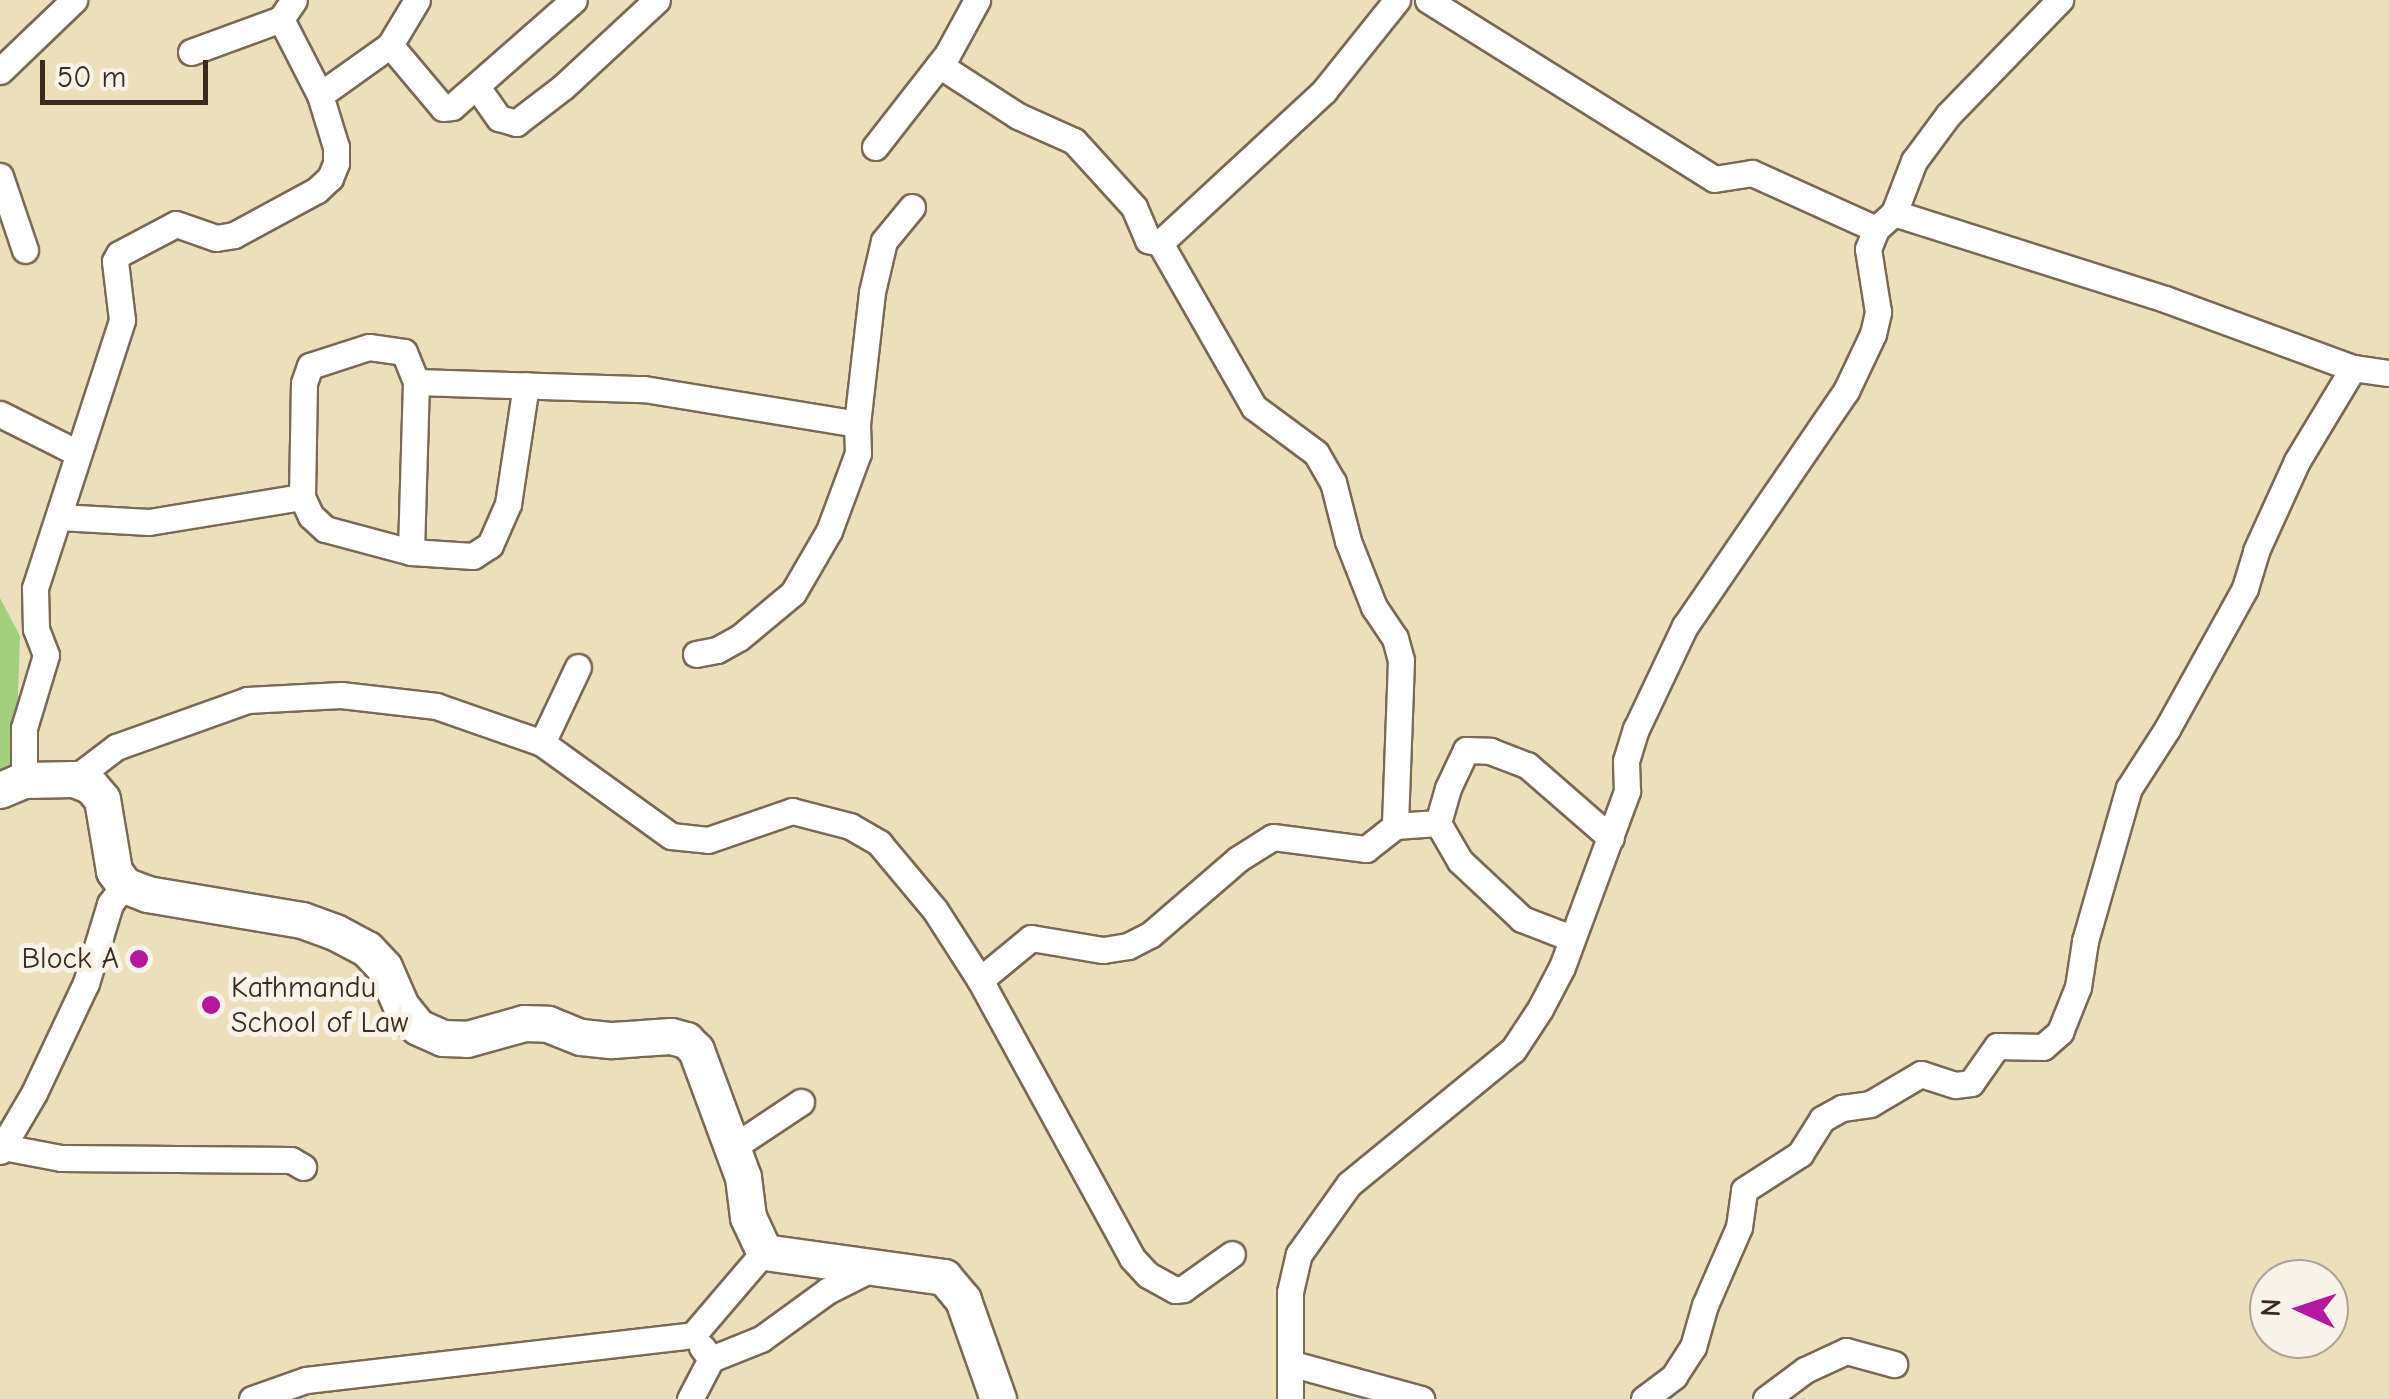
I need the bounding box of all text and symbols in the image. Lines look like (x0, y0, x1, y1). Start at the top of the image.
scale bar (45, 40, 212, 102)
text: 50 m (57, 60, 126, 95)
place label: Block A (22, 941, 119, 977)
marker: Block A (128, 948, 150, 970)
place label: Kathmandu School of Law (231, 970, 408, 1040)
marker: Kathmandu School of Law (200, 994, 222, 1016)
north arrow (2249, 1259, 2349, 1359)
text: N (2255, 1298, 2287, 1318)

